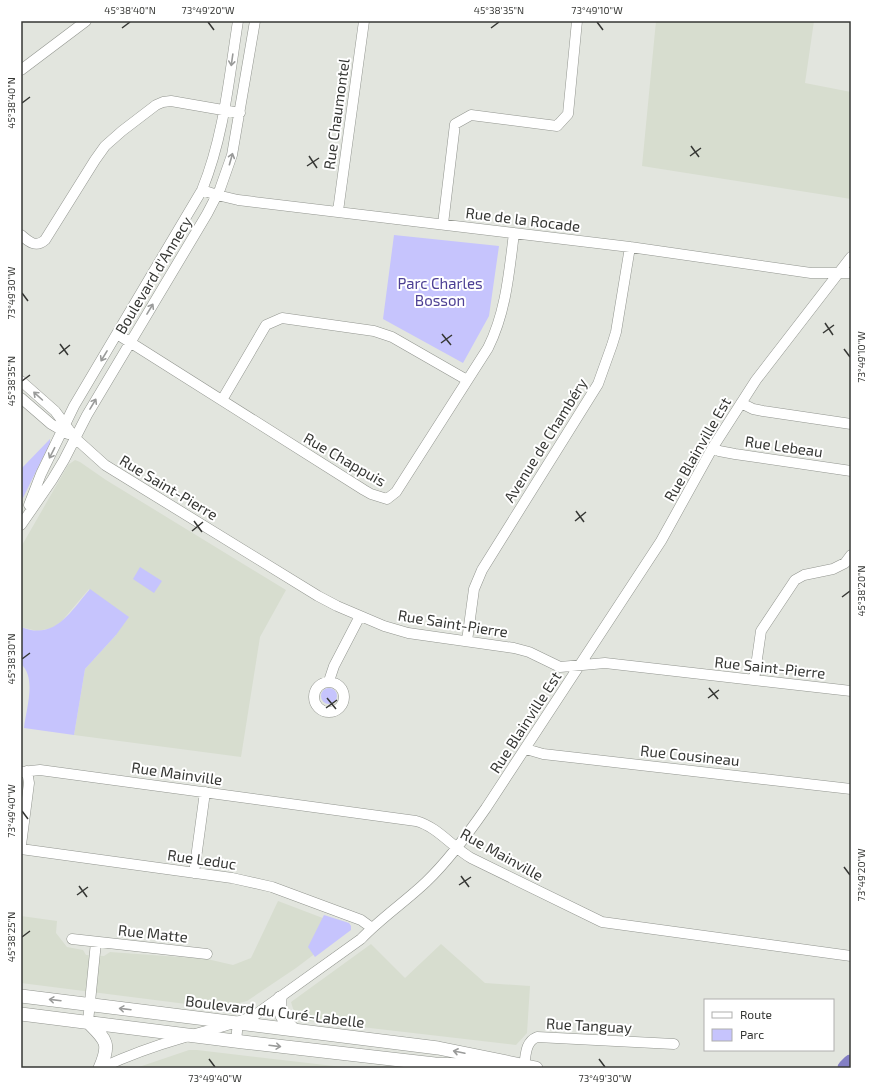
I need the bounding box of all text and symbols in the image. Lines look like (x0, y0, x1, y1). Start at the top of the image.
text: 45°38'40"N (104, 4, 156, 16)
text: 73°49'20"W (182, 4, 235, 16)
text: 45°38'35"N (474, 4, 524, 16)
text: 73°49'10"W (571, 4, 623, 16)
one-way arrow (228, 53, 236, 66)
street label: Rue Chaumontel (319, 57, 353, 171)
text: 45°38'40"N (5, 77, 17, 129)
one-way arrow (228, 153, 235, 166)
street label: Rue de la Rocade (465, 203, 581, 235)
street label: Boulevard d'Annecy (111, 213, 195, 337)
text: 73°49'30"W (5, 266, 17, 319)
park label: Parc Charles Bosson (397, 274, 483, 309)
one-way arrow (147, 303, 155, 315)
text: 73°49'10"W (855, 331, 867, 383)
one-way arrow (99, 350, 107, 362)
text: 45°38'35"N (5, 356, 17, 406)
street label: Avenue de Chambéry (500, 375, 591, 505)
one-way arrow (33, 391, 43, 401)
street label: Rue Blainville Est (660, 393, 734, 504)
one-way arrow (90, 398, 98, 410)
street label: Rue Chappuis (301, 428, 389, 490)
street label: Rue Lebeau (744, 432, 824, 460)
one-way arrow (48, 447, 55, 459)
street label: Rue Saint-Pierre (117, 451, 221, 523)
text: 45°38'20"N (855, 565, 867, 617)
street label: Rue Saint-Pierre (397, 605, 509, 641)
text: 45°38'30"N (5, 633, 17, 685)
street label: Rue Saint-Pierre (714, 652, 826, 682)
street label: Rue Blainville Est (485, 668, 565, 776)
street label: Rue Cousineau (639, 741, 741, 769)
street label: Rue Mainville (130, 758, 224, 788)
text: 73°49'40"W (5, 784, 17, 838)
street label: Rue Mainville (458, 824, 546, 884)
street label: Rue Leduc (166, 845, 238, 873)
text: 73°49'20"W (855, 848, 867, 901)
text: 45°38'25"N (5, 912, 17, 962)
street label: Rue Matte (117, 920, 189, 946)
street label: Boulevard du Curé-Labelle (184, 991, 366, 1031)
one-way arrow (49, 997, 62, 1004)
legend (704, 999, 834, 1051)
one-way arrow (119, 1005, 132, 1013)
text: Route (740, 1007, 772, 1021)
street label: Rue Tanguay (545, 1014, 633, 1036)
text: Parc (740, 1027, 764, 1041)
one-way arrow (268, 1042, 281, 1050)
one-way arrow (452, 1047, 465, 1055)
text: 73°49'40"W (188, 1072, 242, 1084)
text: 73°49'30"W (579, 1072, 632, 1084)

